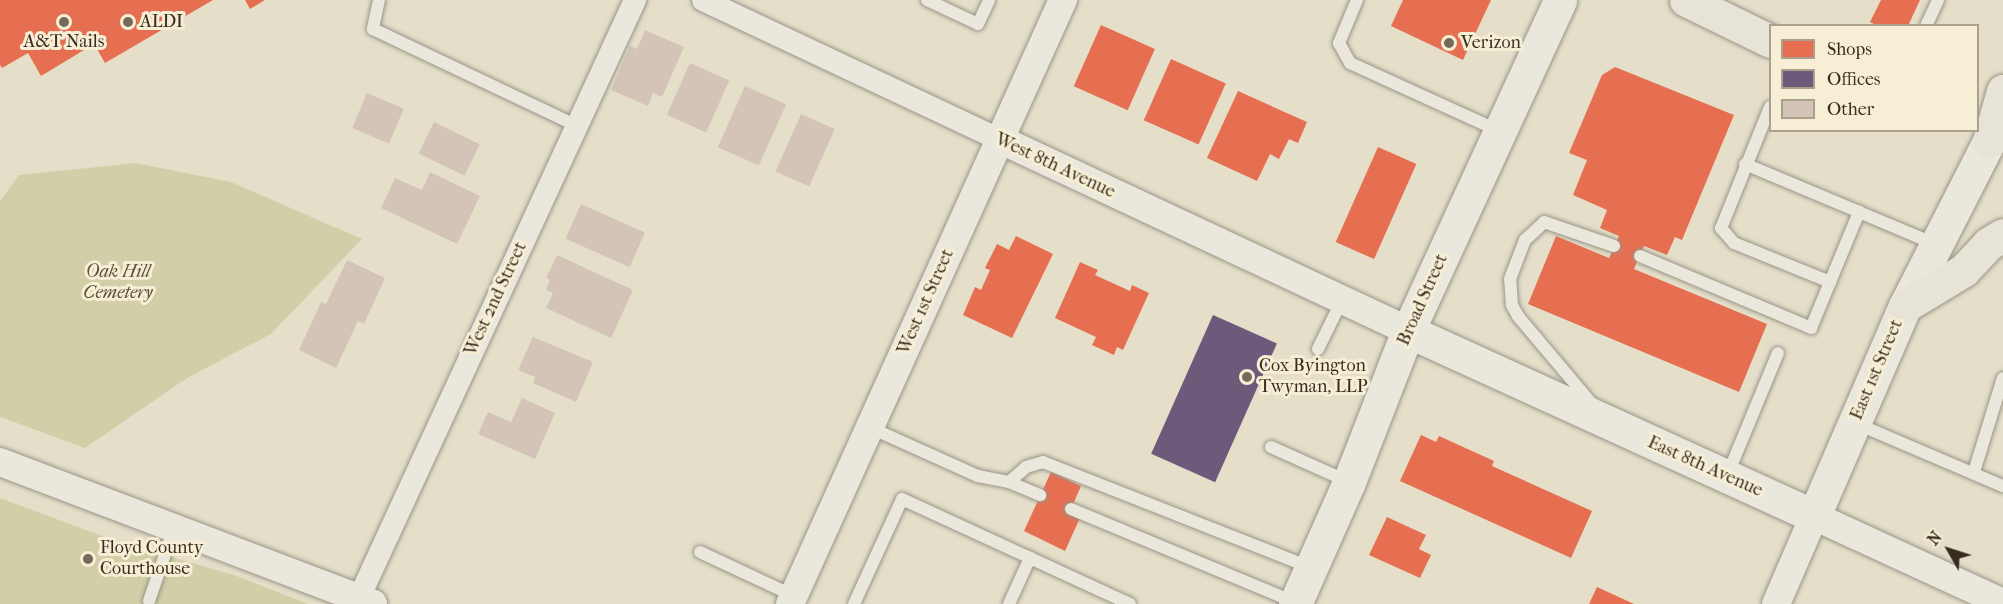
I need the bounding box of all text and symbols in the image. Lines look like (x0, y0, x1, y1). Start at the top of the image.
place label: ALDI (140, 11, 183, 33)
marker: A&T Nails (57, 15, 71, 29)
marker: ALDI (121, 15, 135, 29)
legend (1769, 24, 1979, 132)
place label: A&T Nails (24, 31, 104, 53)
place label: Verizon (1461, 32, 1521, 54)
marker: Verizon (1442, 36, 1456, 50)
text: Shops (1827, 39, 1872, 60)
text: Offices (1827, 69, 1880, 90)
text: Other (1827, 99, 1874, 120)
street label: West 8th Avenue (992, 129, 1118, 203)
street label: West 2nd Street (460, 239, 532, 359)
street label: West 1st Street (893, 246, 959, 358)
street label: Broad Street (1393, 251, 1453, 349)
park label: Oak Hill Cemetery (83, 262, 153, 304)
street label: East 1st Street (1846, 316, 1908, 424)
place label: Cox Byington Twyman, LLP (1259, 356, 1367, 398)
marker: Cox Byington Twyman, LLP (1240, 370, 1254, 384)
street label: East 8th Avenue (1644, 432, 1766, 502)
north arrow (1919, 520, 1979, 580)
text: N (1923, 528, 1946, 549)
place label: Floyd County Courthouse (100, 538, 203, 580)
marker: Floyd County Courthouse (81, 552, 95, 566)

